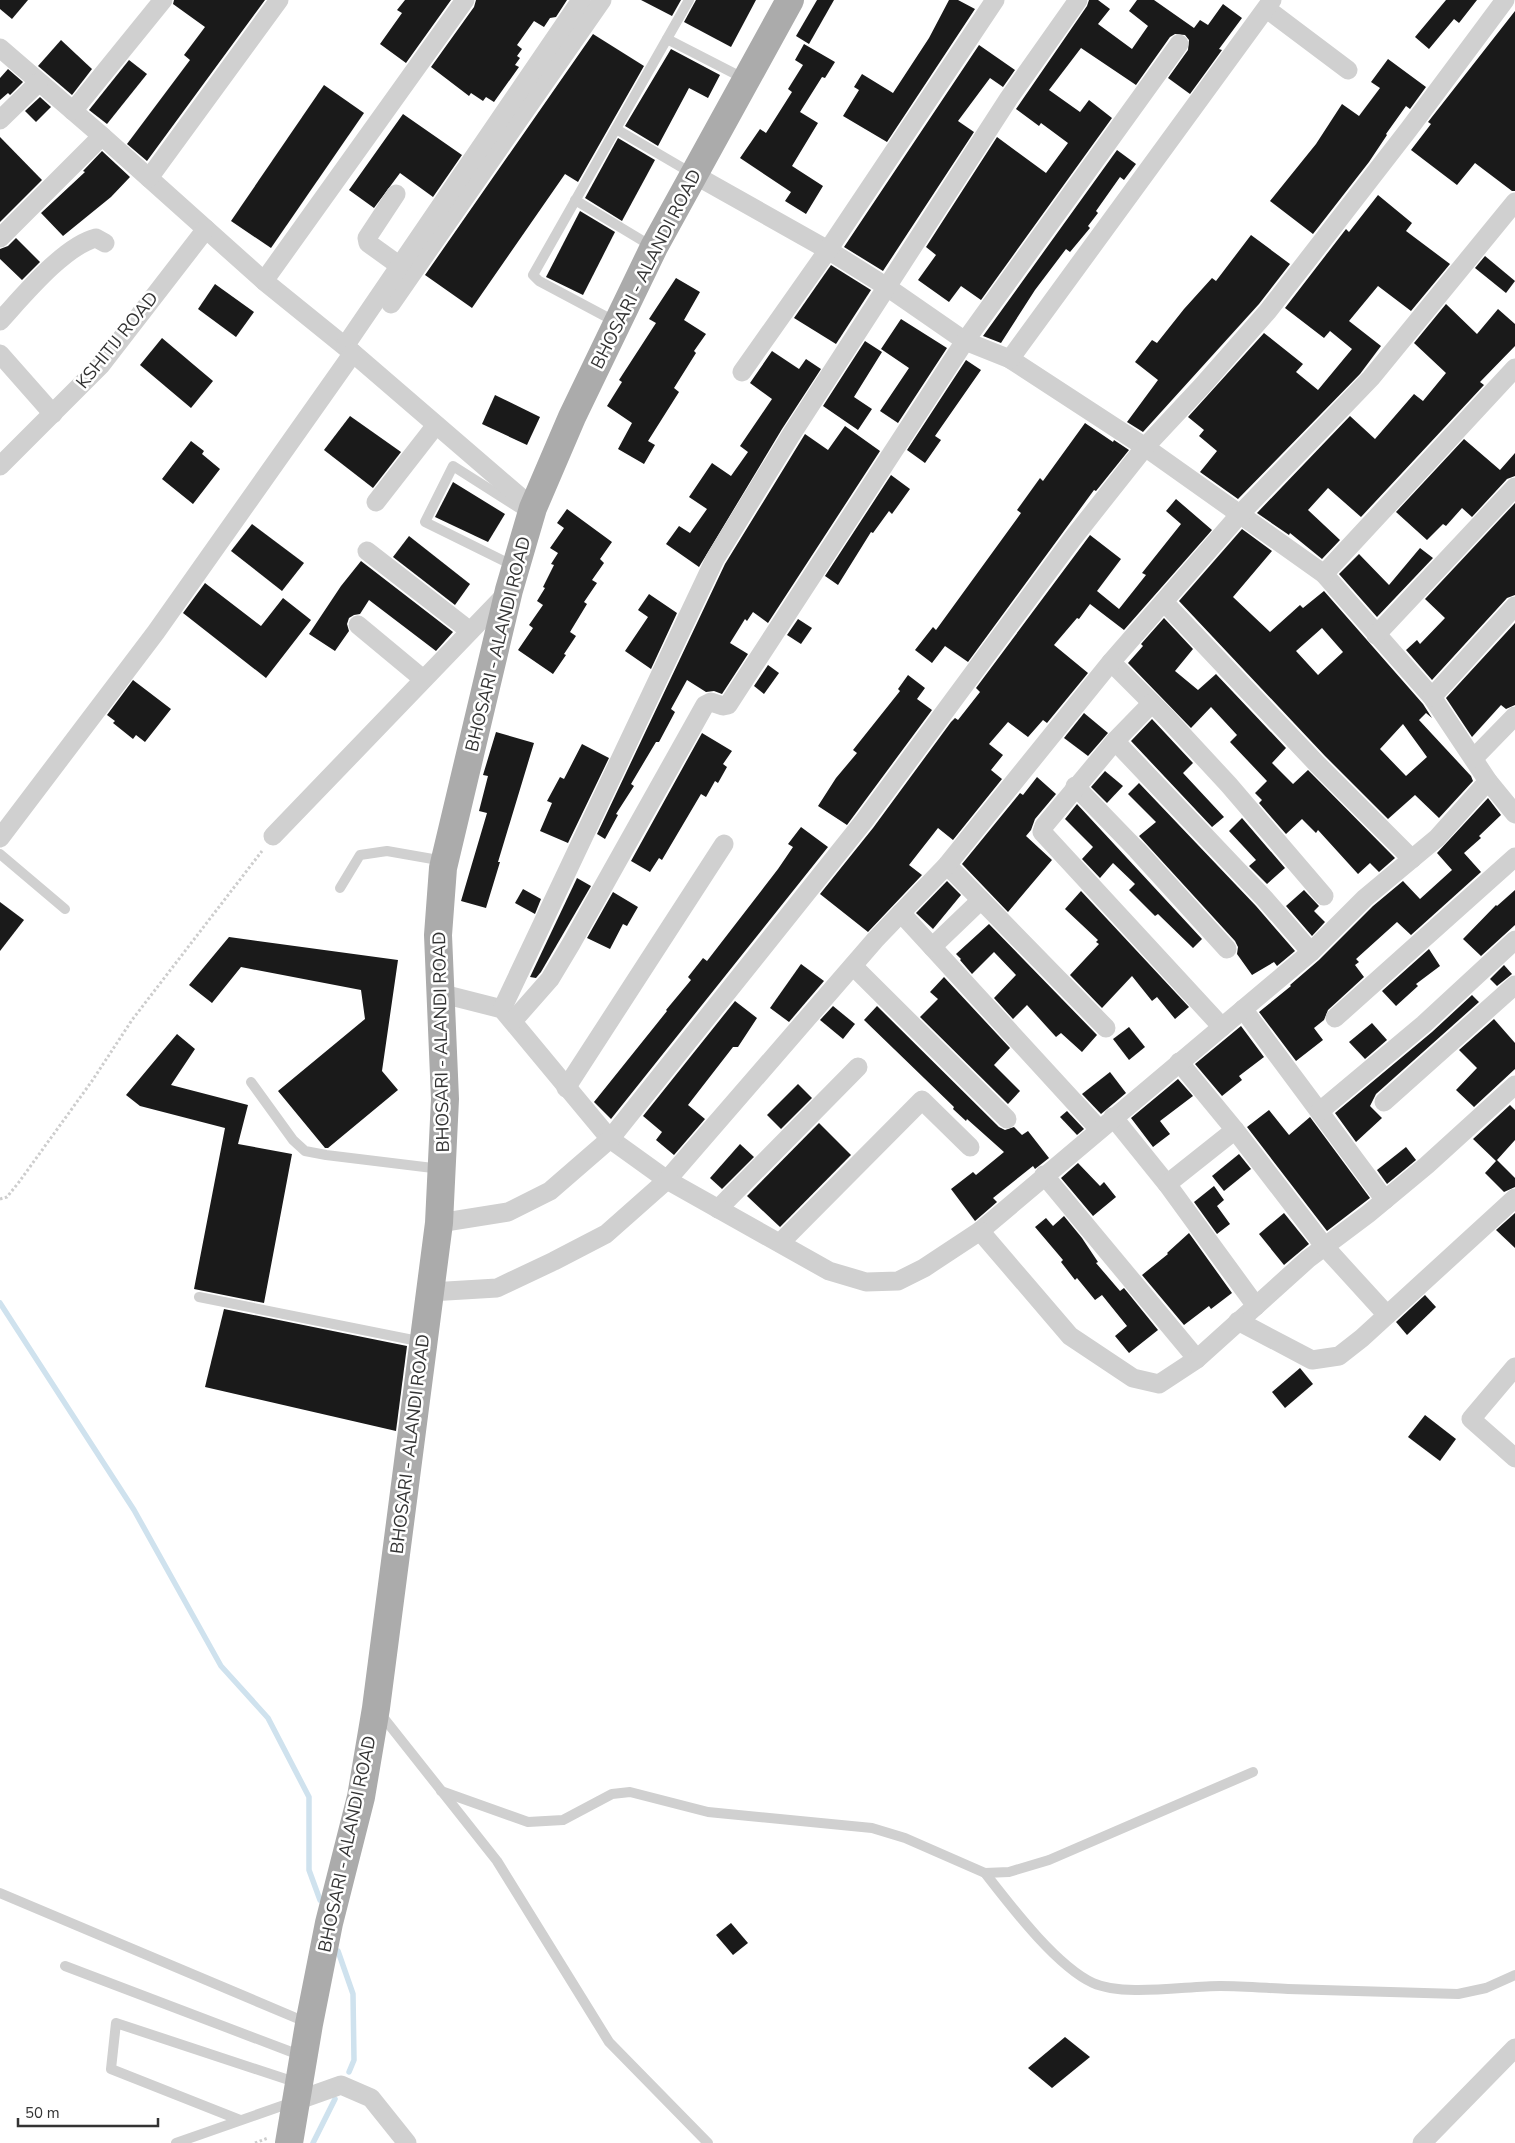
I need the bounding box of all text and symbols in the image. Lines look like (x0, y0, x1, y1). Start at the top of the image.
street label: BHOSARI - ALANDI ROAD (585, 165, 707, 373)
street label: KSHITIJ ROAD (71, 287, 163, 393)
street label: BHOSARI - ALANDI ROAD (460, 534, 536, 754)
street label: BHOSARI - ALANDI ROAD (427, 931, 455, 1153)
street label: BHOSARI - ALANDI ROAD (385, 1333, 435, 1555)
street label: BHOSARI - ALANDI ROAD (312, 1733, 382, 1955)
scale bar (18, 2096, 158, 2128)
text: 50 m (25, 2103, 60, 2123)

